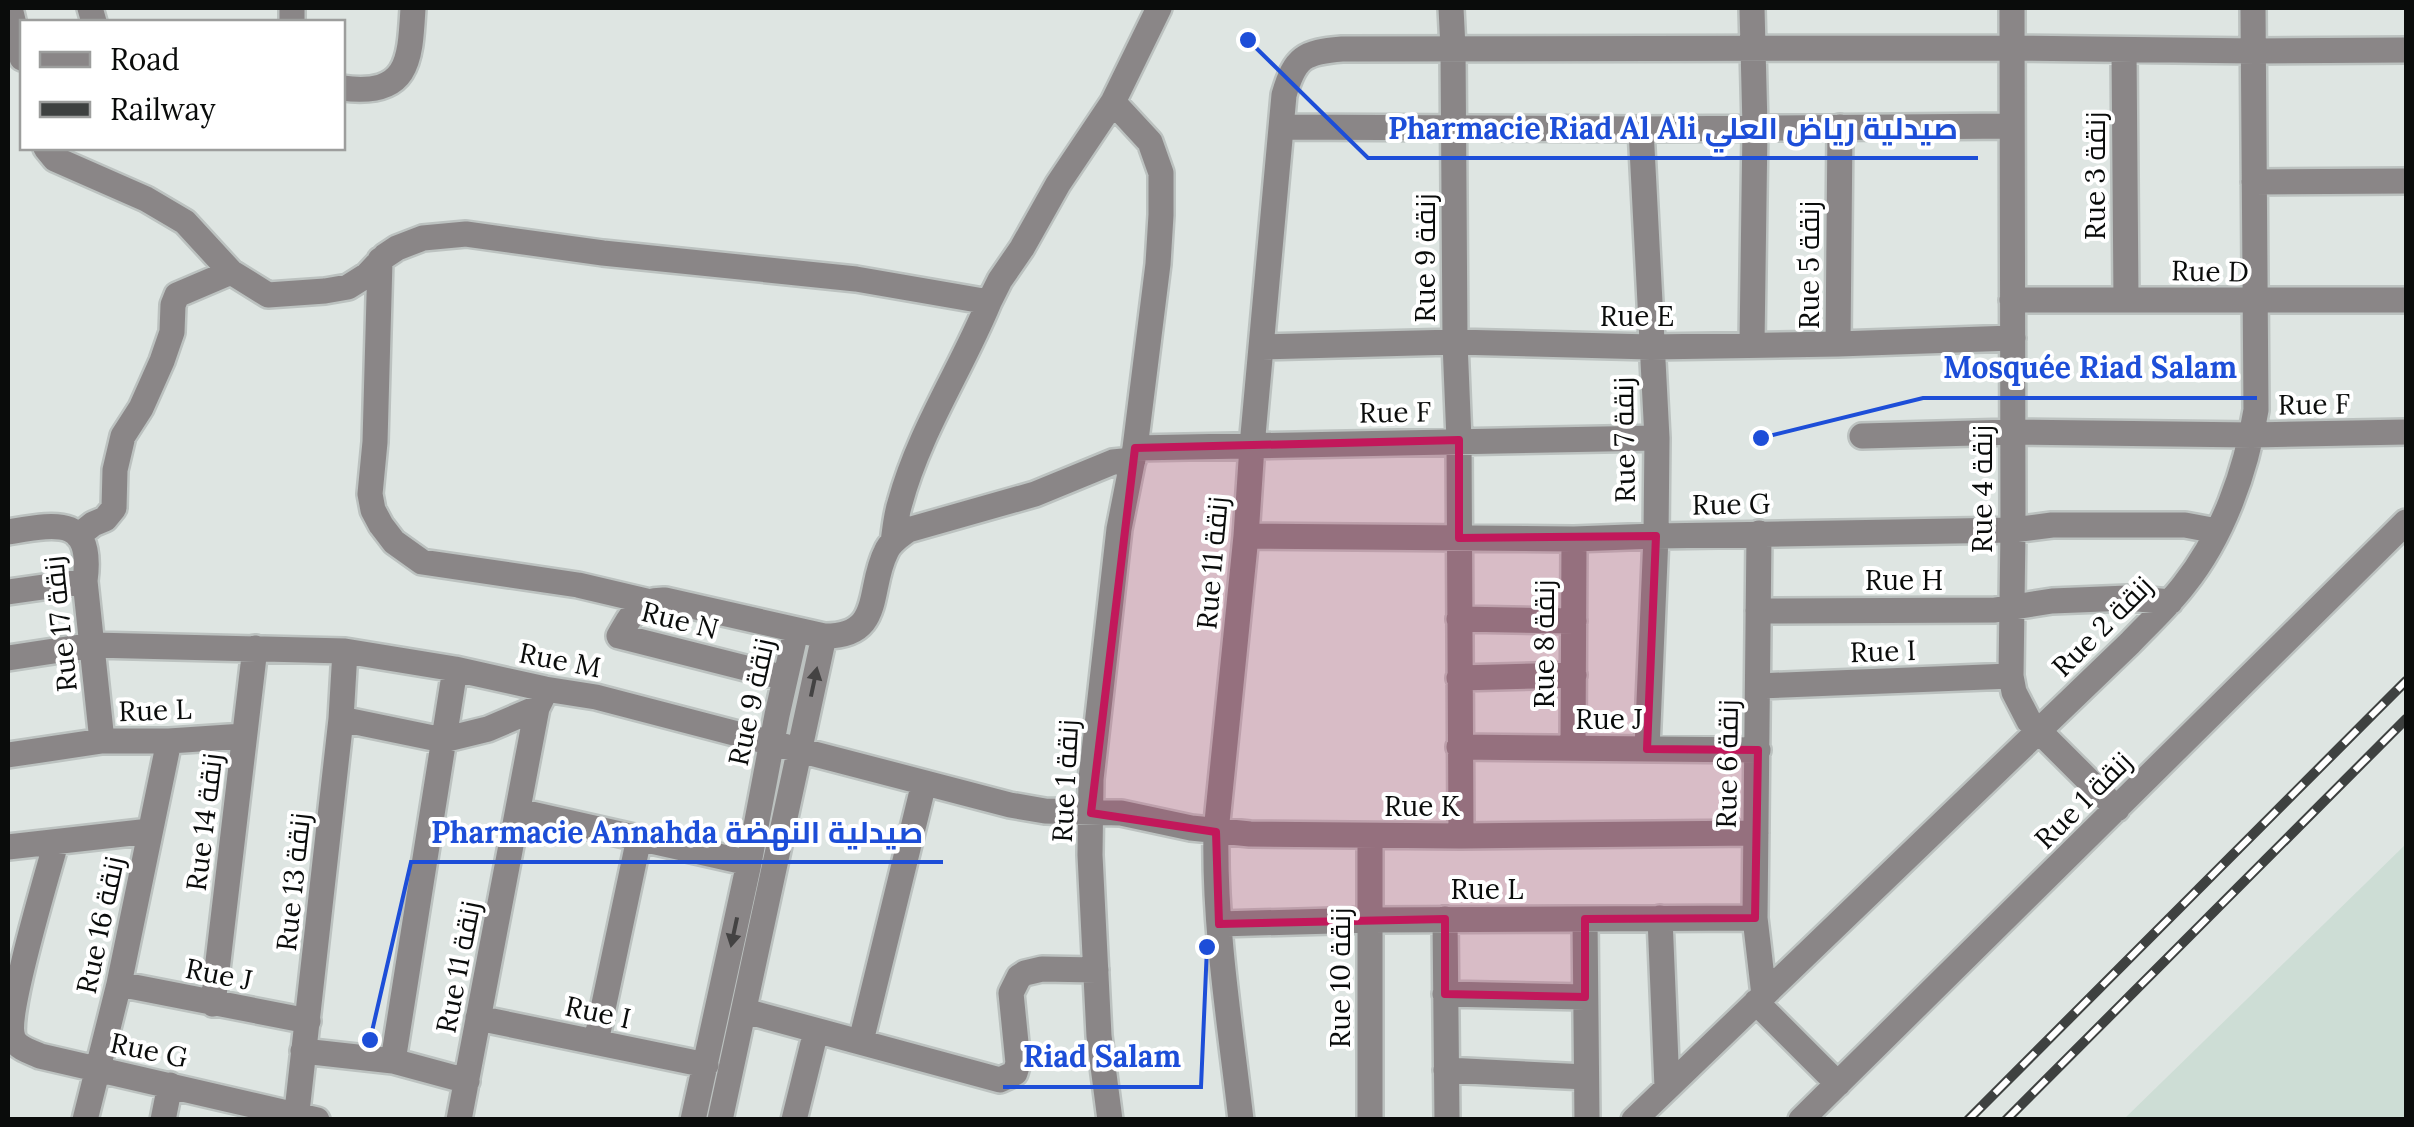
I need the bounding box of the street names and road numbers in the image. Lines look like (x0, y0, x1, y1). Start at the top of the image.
street label: Rue 3 زنقة (2077, 112, 2113, 240)
street label: Rue 9 زنقة (1407, 193, 1443, 323)
street label: Rue 5 زنقة (1791, 201, 1827, 329)
street label: Rue D (2171, 252, 2249, 290)
street label: Rue E (1600, 298, 1674, 334)
street label: Rue 7 زنقة (1605, 377, 1643, 503)
street label: Rue F (2278, 385, 2350, 423)
street label: Rue F (1359, 393, 1431, 431)
street label: Rue 4 زنقة (1964, 425, 2000, 553)
street label: Rue G (1692, 485, 1770, 523)
street label: Rue 11 زنقة (1188, 495, 1236, 631)
street label: Rue 17 زنقة (35, 554, 85, 694)
street label: Rue H (1865, 562, 1943, 598)
street label: Rue 2 زنقة (2044, 568, 2160, 684)
street label: Rue 8 زنقة (1526, 580, 1562, 708)
street label: Rue N (638, 593, 722, 647)
street label: Rue I (1849, 632, 1917, 670)
street label: Rue M (516, 634, 604, 686)
street label: Rue 9 زنقة (720, 635, 782, 769)
street label: Rue L (118, 691, 192, 729)
street label: Rue 6 زنقة (1708, 699, 1746, 829)
street label: Rue J (1575, 701, 1643, 737)
street label: Rue 1 زنقة (1044, 718, 1086, 844)
street label: Rue 1 زنقة (2027, 744, 2139, 856)
street label: Rue 14 زنقة (178, 751, 230, 893)
street label: Rue K (1384, 788, 1460, 824)
street label: Rue 13 زنقة (268, 811, 318, 953)
street label: Rue 16 زنقة (68, 853, 132, 997)
street label: Rue L (1450, 871, 1524, 907)
street label: Rue 11 زنقة (428, 898, 488, 1036)
street label: Rue 10 زنقة (1322, 908, 1358, 1048)
street label: Rue J (183, 950, 255, 998)
street label: Rue I (562, 988, 634, 1036)
street label: Rue G (107, 1024, 191, 1076)

